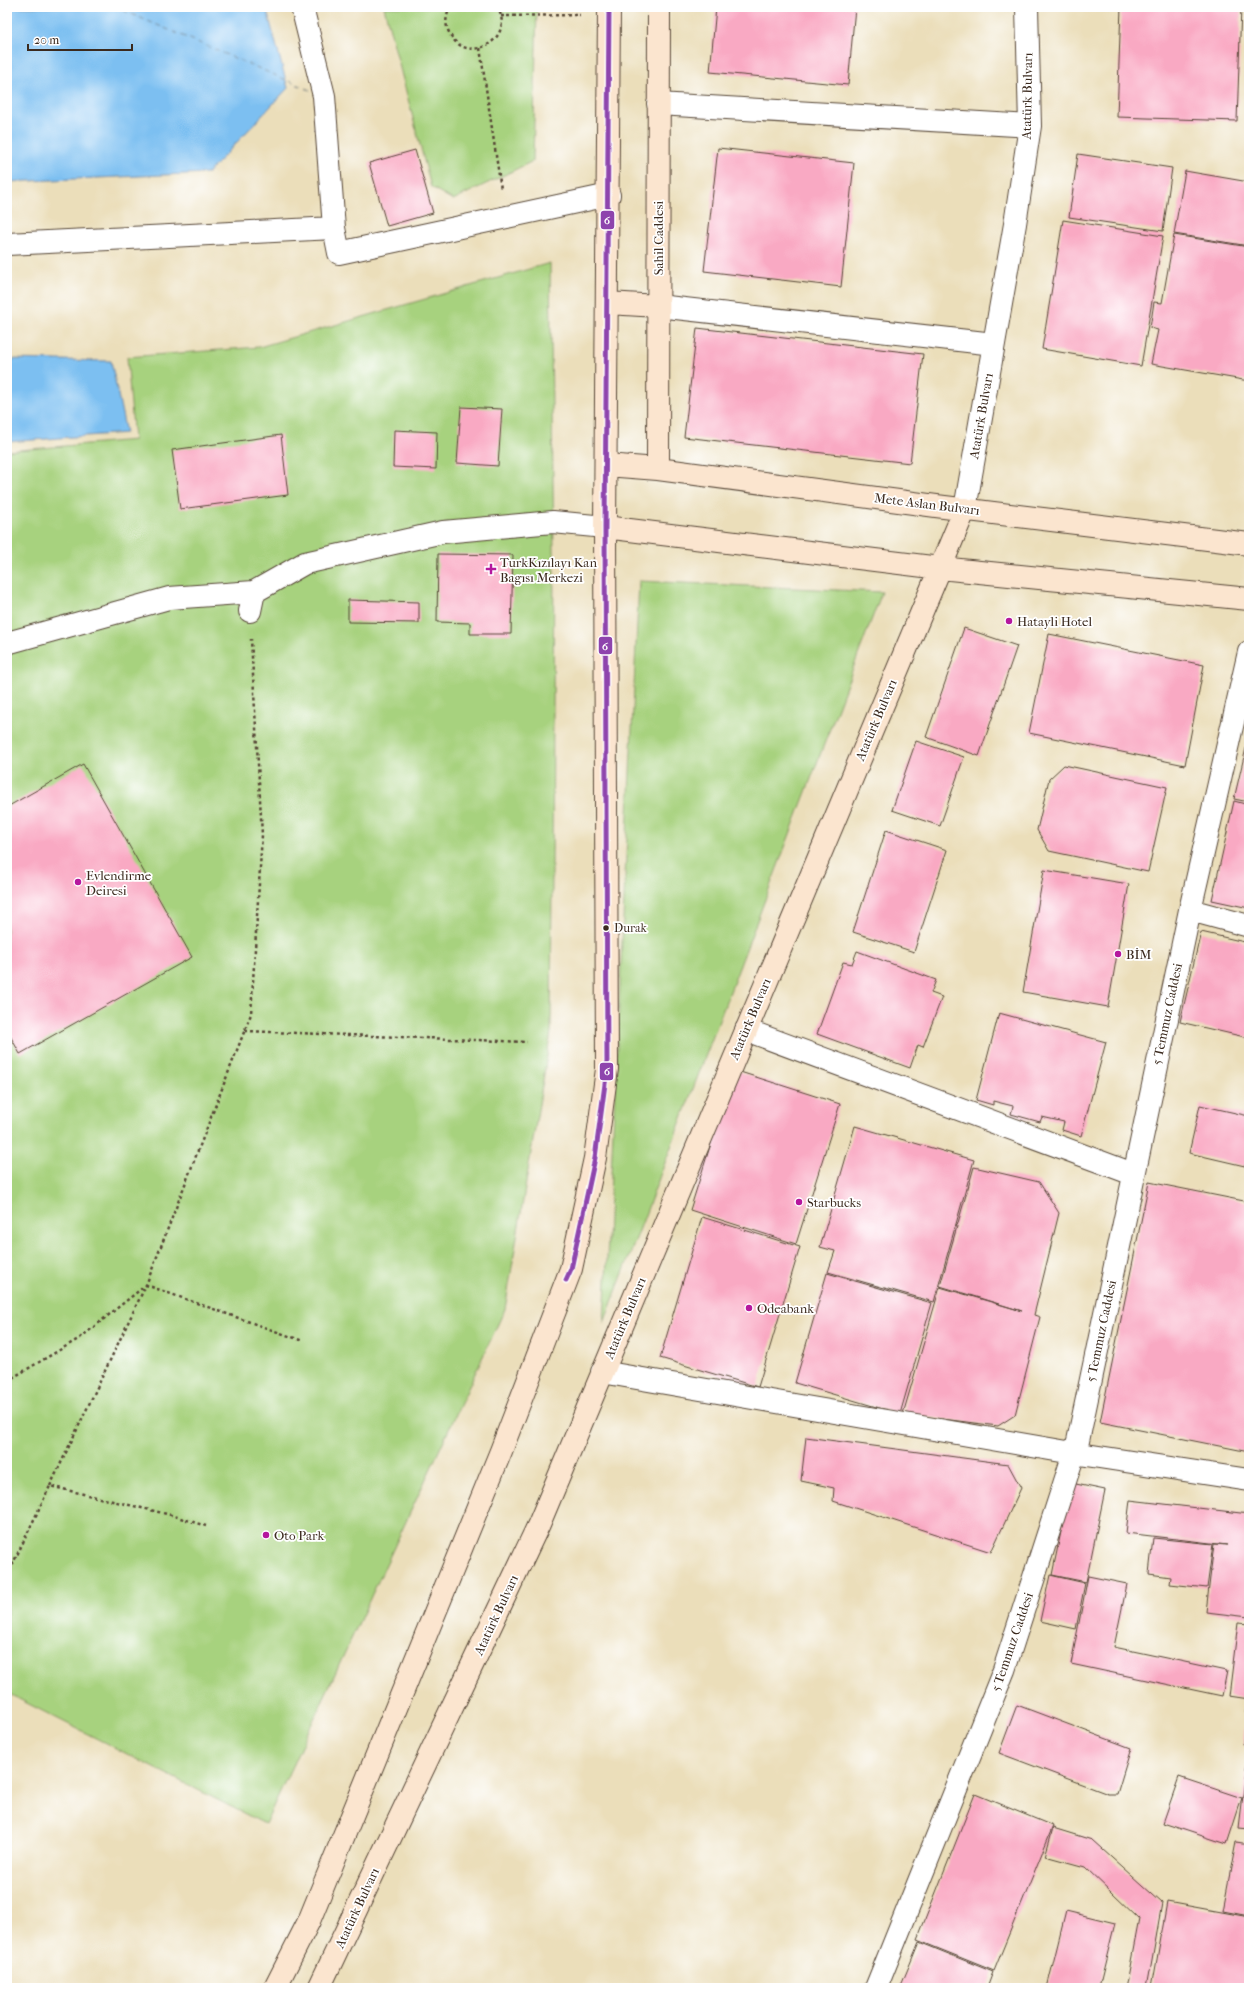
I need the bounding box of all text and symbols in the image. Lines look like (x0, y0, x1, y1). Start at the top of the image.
scale bar (28, 26, 132, 52)
text: 20 m (34, 33, 59, 47)
street label: Atatürk Bulvarı (1019, 52, 1035, 141)
street label: Sahil Caddesi (651, 201, 666, 275)
line badge: 6 (600, 210, 615, 230)
text: 6 (604, 214, 611, 227)
street label: Atatürk Bulvarı (966, 372, 996, 461)
street label: Mete Aslan Bulvarı (873, 490, 981, 518)
place label: TurkKızılayı Kan Bagısı Merkezi (500, 555, 597, 585)
marker: TurkKızılayı Kan Bagısı Merkezi (485, 563, 497, 575)
place label: Hatayli Hotel (1017, 614, 1092, 629)
marker: Hatayli Hotel (1004, 616, 1014, 626)
line badge: 6 (598, 636, 613, 655)
text: 6 (602, 640, 609, 653)
street label: Atatürk Bulvarı (852, 677, 900, 764)
place label: Evlendirme Deiresi (86, 868, 152, 898)
marker: Evlendirme Deiresi (73, 877, 83, 887)
place label: Durak (614, 921, 648, 935)
marker: Durak (601, 923, 611, 933)
place label: BİM (1126, 947, 1152, 962)
marker: BİM (1113, 949, 1123, 959)
street label: 5 Temmuz Caddesi (1149, 961, 1185, 1066)
street label: Atatürk Bulvarı (726, 976, 774, 1063)
line badge: 6 (599, 1062, 614, 1081)
text: 6 (604, 1065, 611, 1078)
place label: Starbucks (807, 1195, 861, 1210)
marker: Starbucks (794, 1197, 804, 1207)
street label: Atatürk Bulvarı (601, 1275, 649, 1362)
street label: 5 Temmuz Caddesi (1083, 1278, 1119, 1383)
place label: Odeabank (757, 1301, 814, 1316)
marker: Odeabank (744, 1303, 754, 1313)
place label: Oto Park (274, 1528, 324, 1543)
marker: Oto Park (261, 1530, 271, 1540)
street label: Atatürk Bulvarı (470, 1572, 521, 1658)
street label: 5 Temmuz Caddesi (988, 1590, 1036, 1694)
street label: Atatürk Bulvarı (331, 1865, 382, 1951)

